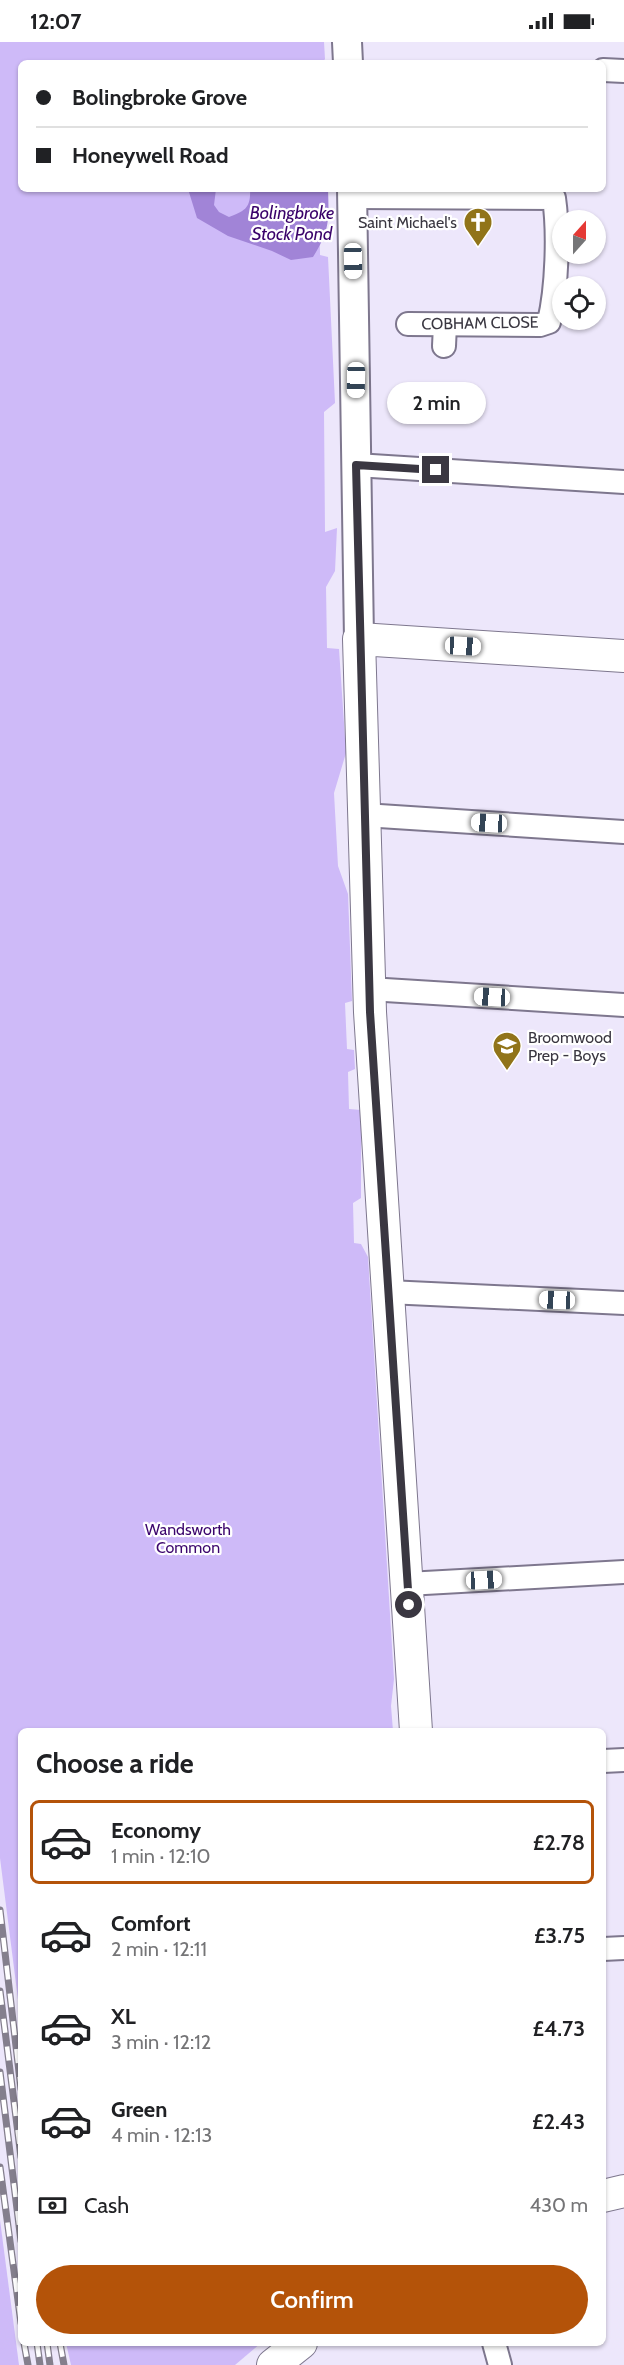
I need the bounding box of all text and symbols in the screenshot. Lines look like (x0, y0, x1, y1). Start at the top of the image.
text: 12:07 (30, 8, 81, 35)
text: Bolingbroke Grove (72, 84, 247, 111)
text: Honeywell Road (72, 142, 229, 169)
water label: Bolingbroke Stock Pond (250, 202, 334, 245)
church icon: Saint Michael's (462, 206, 494, 248)
north arrow (552, 210, 606, 264)
map controls (552, 210, 606, 330)
place label: Saint Michael's (358, 213, 457, 232)
car (344, 243, 362, 279)
button: locate (552, 276, 606, 330)
street label: COBHAM CLOSE (421, 312, 539, 334)
car (347, 362, 365, 398)
callout: 2 min (386, 383, 486, 425)
text: 2 min (412, 391, 461, 415)
route end (422, 456, 449, 483)
car (445, 636, 481, 656)
car (471, 813, 507, 833)
car (474, 987, 510, 1007)
place label: Broomwood Prep - Boys (528, 1028, 612, 1065)
school or university icon: Broomwood Prep - Boys (491, 1030, 523, 1072)
car (539, 1290, 575, 1310)
park label: Wandsworth Common (145, 1520, 231, 1557)
car (466, 1570, 502, 1590)
route start (395, 1591, 422, 1618)
text: Choose a ride (36, 1747, 194, 1780)
icon: car (39, 1815, 93, 1869)
text: Economy (111, 1817, 201, 1844)
text: £2.78 (533, 1829, 585, 1856)
text: 1 min · 12:10 (111, 1844, 210, 1868)
icon: car (39, 1908, 93, 1962)
text: Comfort (111, 1910, 190, 1937)
text: £3.75 (534, 1922, 585, 1949)
text: 2 min · 12:11 (111, 1937, 207, 1961)
icon: car (39, 2001, 93, 2055)
text: XL (111, 2003, 136, 2030)
text: £4.73 (533, 2015, 585, 2042)
text: 3 min · 12:12 (111, 2030, 211, 2054)
icon: car (39, 2094, 93, 2148)
text: Green (111, 2096, 167, 2123)
text: £2.43 (532, 2108, 585, 2135)
text: 4 min · 12:13 (111, 2123, 212, 2147)
icon: cash (36, 2189, 69, 2222)
text: Cash (84, 2192, 129, 2219)
text: 430 m (530, 2193, 588, 2217)
button: Confirm (36, 2265, 588, 2334)

